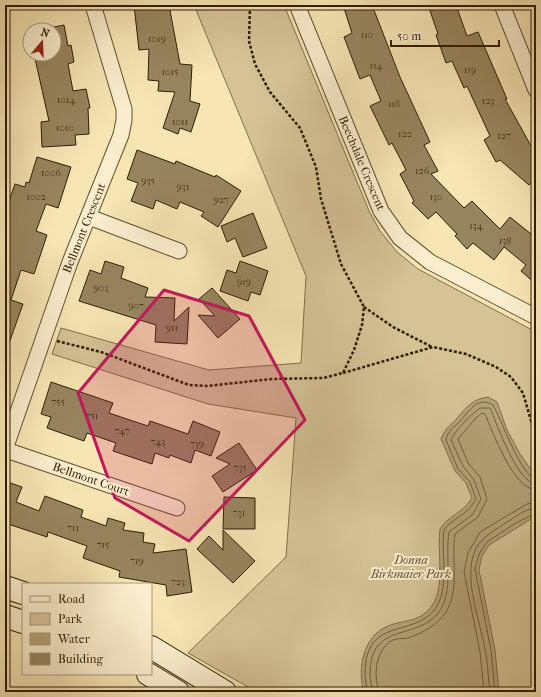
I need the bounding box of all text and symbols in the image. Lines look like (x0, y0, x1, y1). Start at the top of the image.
north arrow (22, 22, 62, 62)
scale bar (391, 22, 499, 48)
text: N (39, 26, 52, 41)
house number: 110 (361, 29, 373, 41)
text: 50 m (397, 29, 421, 43)
house number: 1019 (148, 33, 166, 45)
house number: 114 (369, 60, 384, 72)
house number: 119 (464, 64, 476, 76)
house number: 1015 (162, 66, 178, 78)
house number: 1014 (57, 94, 76, 106)
house number: 123 (482, 95, 494, 107)
house number: 118 (388, 98, 400, 110)
street label: Beechdale Crescent (336, 114, 389, 213)
house number: 1011 (172, 116, 188, 128)
house number: 1010 (56, 122, 74, 134)
house number: 122 (398, 128, 412, 140)
house number: 127 (497, 130, 511, 142)
house number: 126 (415, 165, 430, 177)
house number: 1006 (41, 167, 62, 179)
house number: 935 (141, 175, 155, 187)
street label: Bellmont Crescent (60, 180, 109, 275)
house number: 931 (177, 181, 189, 193)
house number: 1002 (26, 191, 46, 203)
house number: 130 (429, 191, 443, 203)
house number: 927 (213, 194, 229, 206)
house number: 134 (469, 220, 484, 232)
house number: 138 (499, 235, 511, 247)
house number: 919 (237, 276, 251, 288)
house number: 903 (94, 282, 108, 294)
house number: 907 (128, 300, 144, 312)
house number: 911 (166, 322, 178, 334)
house number: 755 (51, 396, 65, 408)
house number: 751 (86, 410, 98, 422)
house number: 747 (115, 425, 130, 437)
house number: 743 (151, 436, 165, 448)
house number: 739 (190, 438, 204, 450)
street label: Bellmont Court (51, 459, 132, 499)
house number: 735 (233, 462, 247, 474)
house number: 731 (233, 507, 245, 519)
house number: 711 (67, 522, 79, 534)
house number: 715 (97, 539, 109, 551)
park label: Donna Birkmaier Park (370, 553, 451, 581)
house number: 719 (130, 555, 144, 567)
house number: 723 (171, 576, 185, 588)
legend (22, 583, 152, 675)
text: Road (58, 592, 85, 606)
text: Park (58, 612, 83, 626)
text: Water (57, 632, 91, 646)
text: Building (58, 652, 103, 666)

